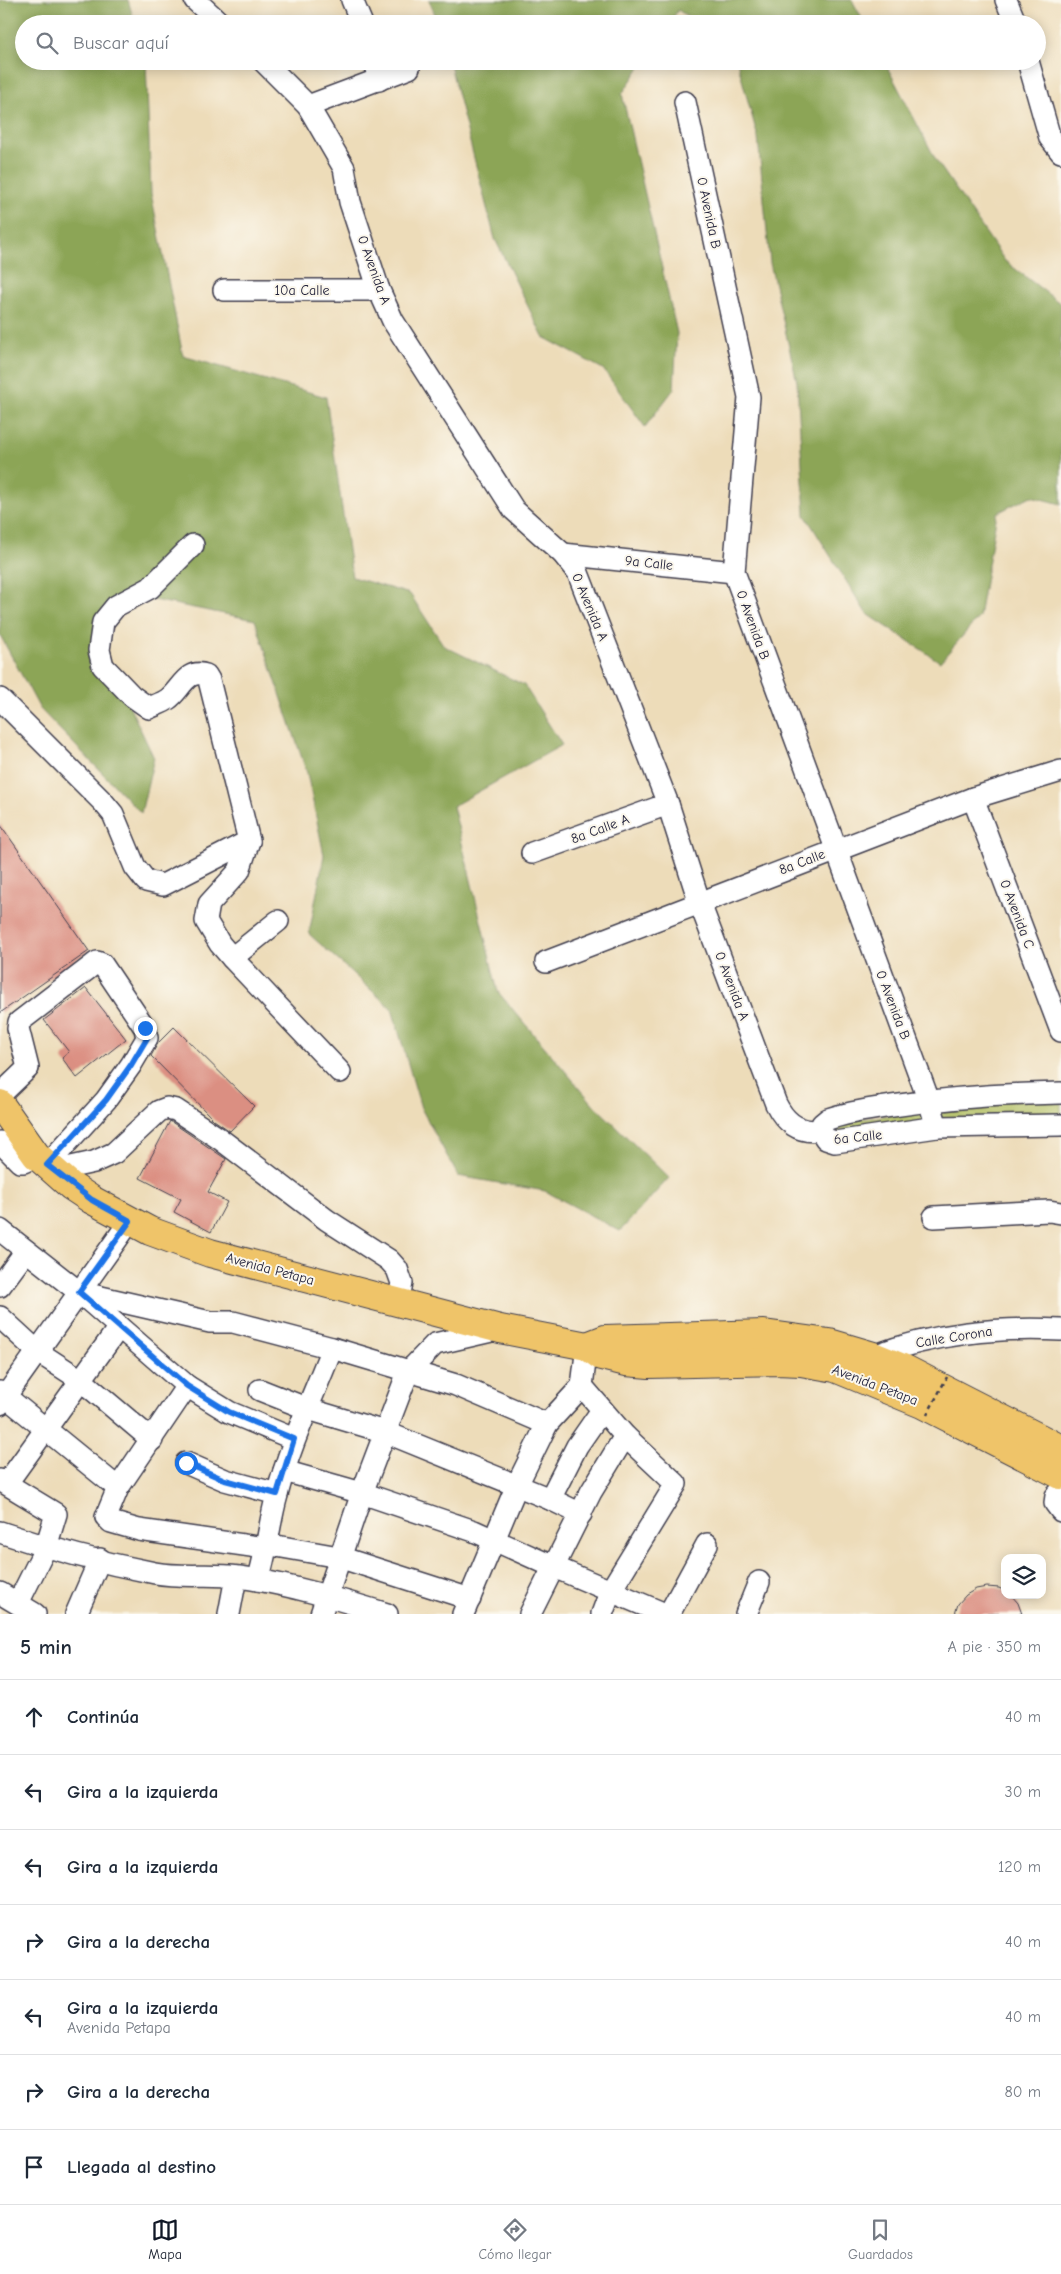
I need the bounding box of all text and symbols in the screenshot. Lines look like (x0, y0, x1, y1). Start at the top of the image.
search box (15, 15, 1046, 70)
icon: search (33, 29, 61, 57)
text: Buscar aquí (73, 32, 169, 54)
street label: 0 Avenida B (693, 176, 725, 251)
street label: 0 Avenida A (354, 233, 394, 307)
street label: 10a Calle (275, 282, 329, 299)
street label: 9a Calle (624, 552, 674, 574)
street label: 0 Avenida A (568, 570, 612, 644)
street label: 0 Avenida B (733, 588, 774, 662)
street label: 8a Calle A (568, 811, 632, 847)
street label: 8a Calle (777, 845, 827, 879)
street label: 0 Avenida C (996, 877, 1038, 951)
street label: 0 Avenida A (711, 949, 753, 1023)
street label: 0 Avenida B (872, 968, 914, 1042)
route end (134, 1017, 157, 1040)
street label: 6a Calle (833, 1126, 883, 1148)
street label: Avenida Petapa (224, 1249, 316, 1289)
street label: Calle Corona (914, 1323, 994, 1351)
street label: Avenida Petapa (830, 1361, 920, 1409)
route start (175, 1452, 198, 1475)
map controls (1001, 1554, 1046, 1599)
button: layers (1001, 1554, 1046, 1599)
text: 5 min (20, 1635, 72, 1659)
text: A pie · 350 m (948, 1638, 1041, 1656)
icon: ahead (20, 1703, 48, 1731)
text: Continúa (67, 1706, 139, 1728)
text: 40 m (1005, 1708, 1041, 1726)
icon: left (20, 1778, 48, 1806)
text: Gira a la izquierda (67, 1781, 218, 1803)
text: 30 m (1005, 1783, 1041, 1801)
icon: left (20, 1853, 48, 1881)
text: Gira a la izquierda (67, 1856, 218, 1878)
text: 120 m (998, 1858, 1041, 1876)
icon: right (20, 1928, 48, 1956)
text: Gira a la derecha (67, 1931, 210, 1953)
text: 40 m (1005, 1933, 1041, 1951)
text: Gira a la izquierda (67, 1997, 218, 2019)
icon: left (20, 2003, 48, 2031)
text: 40 m (1005, 2008, 1041, 2026)
text: Avenida Petapa (67, 2019, 171, 2037)
icon: right (20, 2078, 48, 2106)
text: Gira a la derecha (67, 2081, 210, 2103)
text: 80 m (1004, 2083, 1041, 2101)
icon: arrive (20, 2153, 48, 2181)
text: Llegada al destino (67, 2156, 216, 2178)
tab: Mapa (148, 2216, 182, 2263)
tab: Cómo llegar (478, 2216, 551, 2263)
tab: Guardados (848, 2216, 913, 2263)

